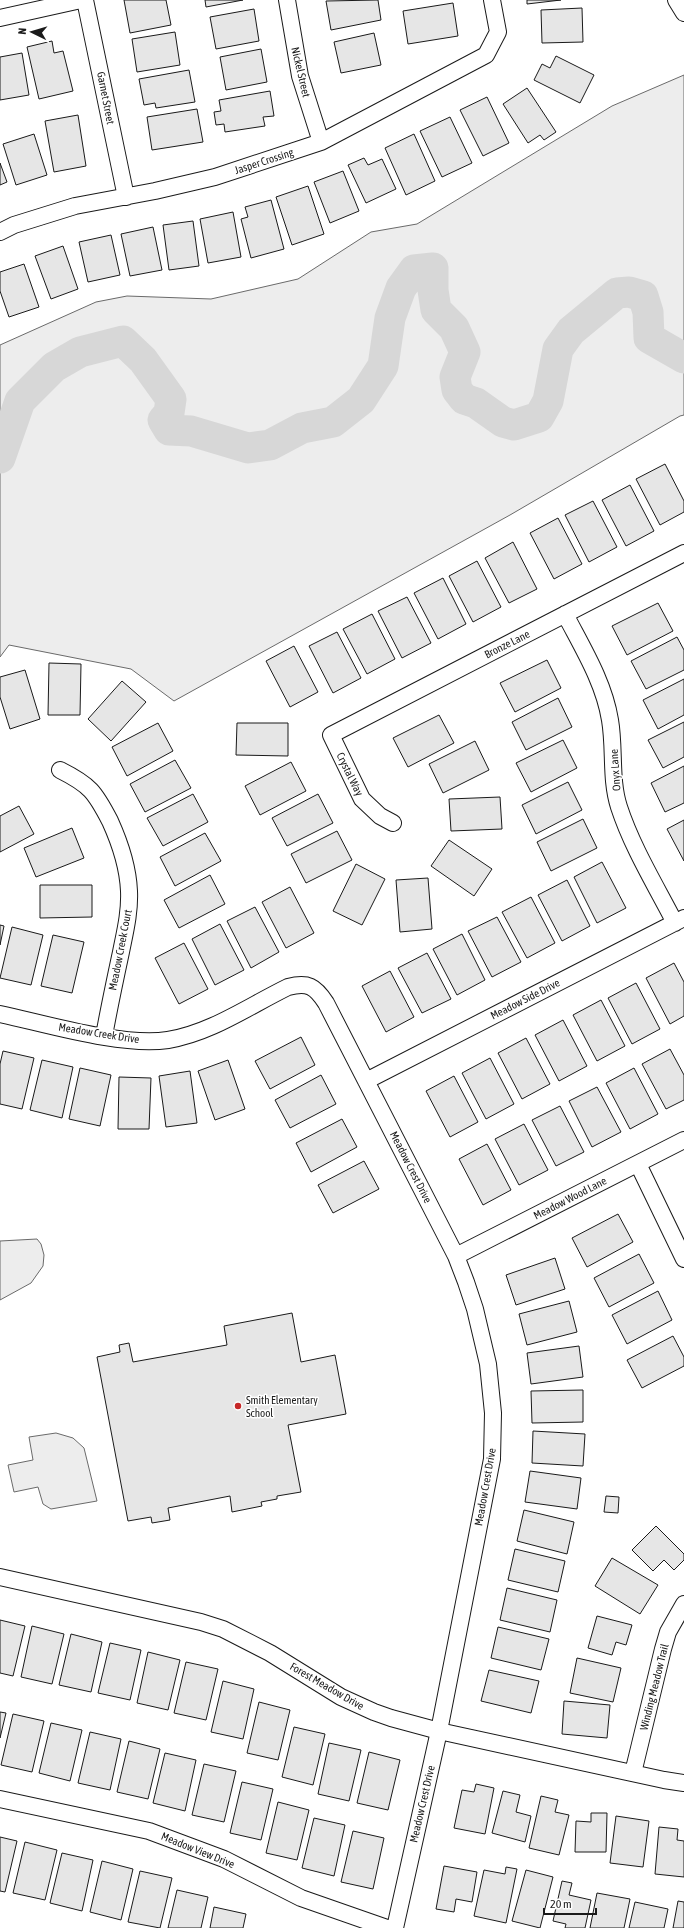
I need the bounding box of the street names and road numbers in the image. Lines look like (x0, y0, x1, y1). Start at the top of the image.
street label: Nickel Street (289, 46, 313, 98)
street label: Garnet Street (95, 71, 117, 125)
street label: Jasper Crossing (233, 146, 295, 176)
street label: Bronze Lane (482, 628, 532, 660)
street label: Onyx Lane (608, 749, 622, 791)
street label: Crystal Way (334, 750, 366, 798)
street label: Meadow Creek Court (106, 909, 134, 991)
street label: Meadow Side Drive (488, 976, 562, 1022)
street label: Meadow Creek Drive (58, 1021, 140, 1045)
street label: Meadow Crest Drive (388, 1129, 434, 1205)
street label: Meadow Wood Lane (532, 1174, 608, 1222)
street label: Meadow Crest Drive (472, 1447, 498, 1527)
street label: Winding Meadow Trail (637, 1642, 671, 1732)
street label: Forest Meadow Drive (288, 1660, 366, 1712)
street label: Meadow Crest Drive (407, 1764, 437, 1844)
street label: Meadow View Drive (160, 1830, 236, 1870)

